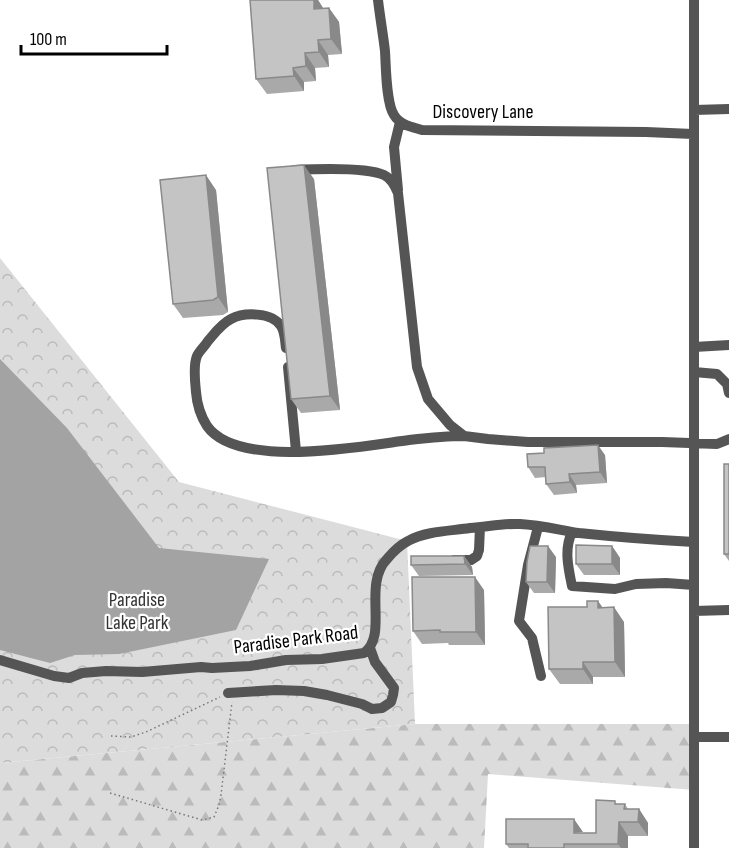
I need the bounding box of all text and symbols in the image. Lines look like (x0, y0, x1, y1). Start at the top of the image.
scale bar (21, 18, 166, 56)
text: 100 m (30, 29, 67, 50)
street label: Discovery Lane (433, 100, 533, 124)
park label: Paradise Lake Park (106, 588, 169, 635)
street label: Paradise Park Road (232, 620, 360, 660)

